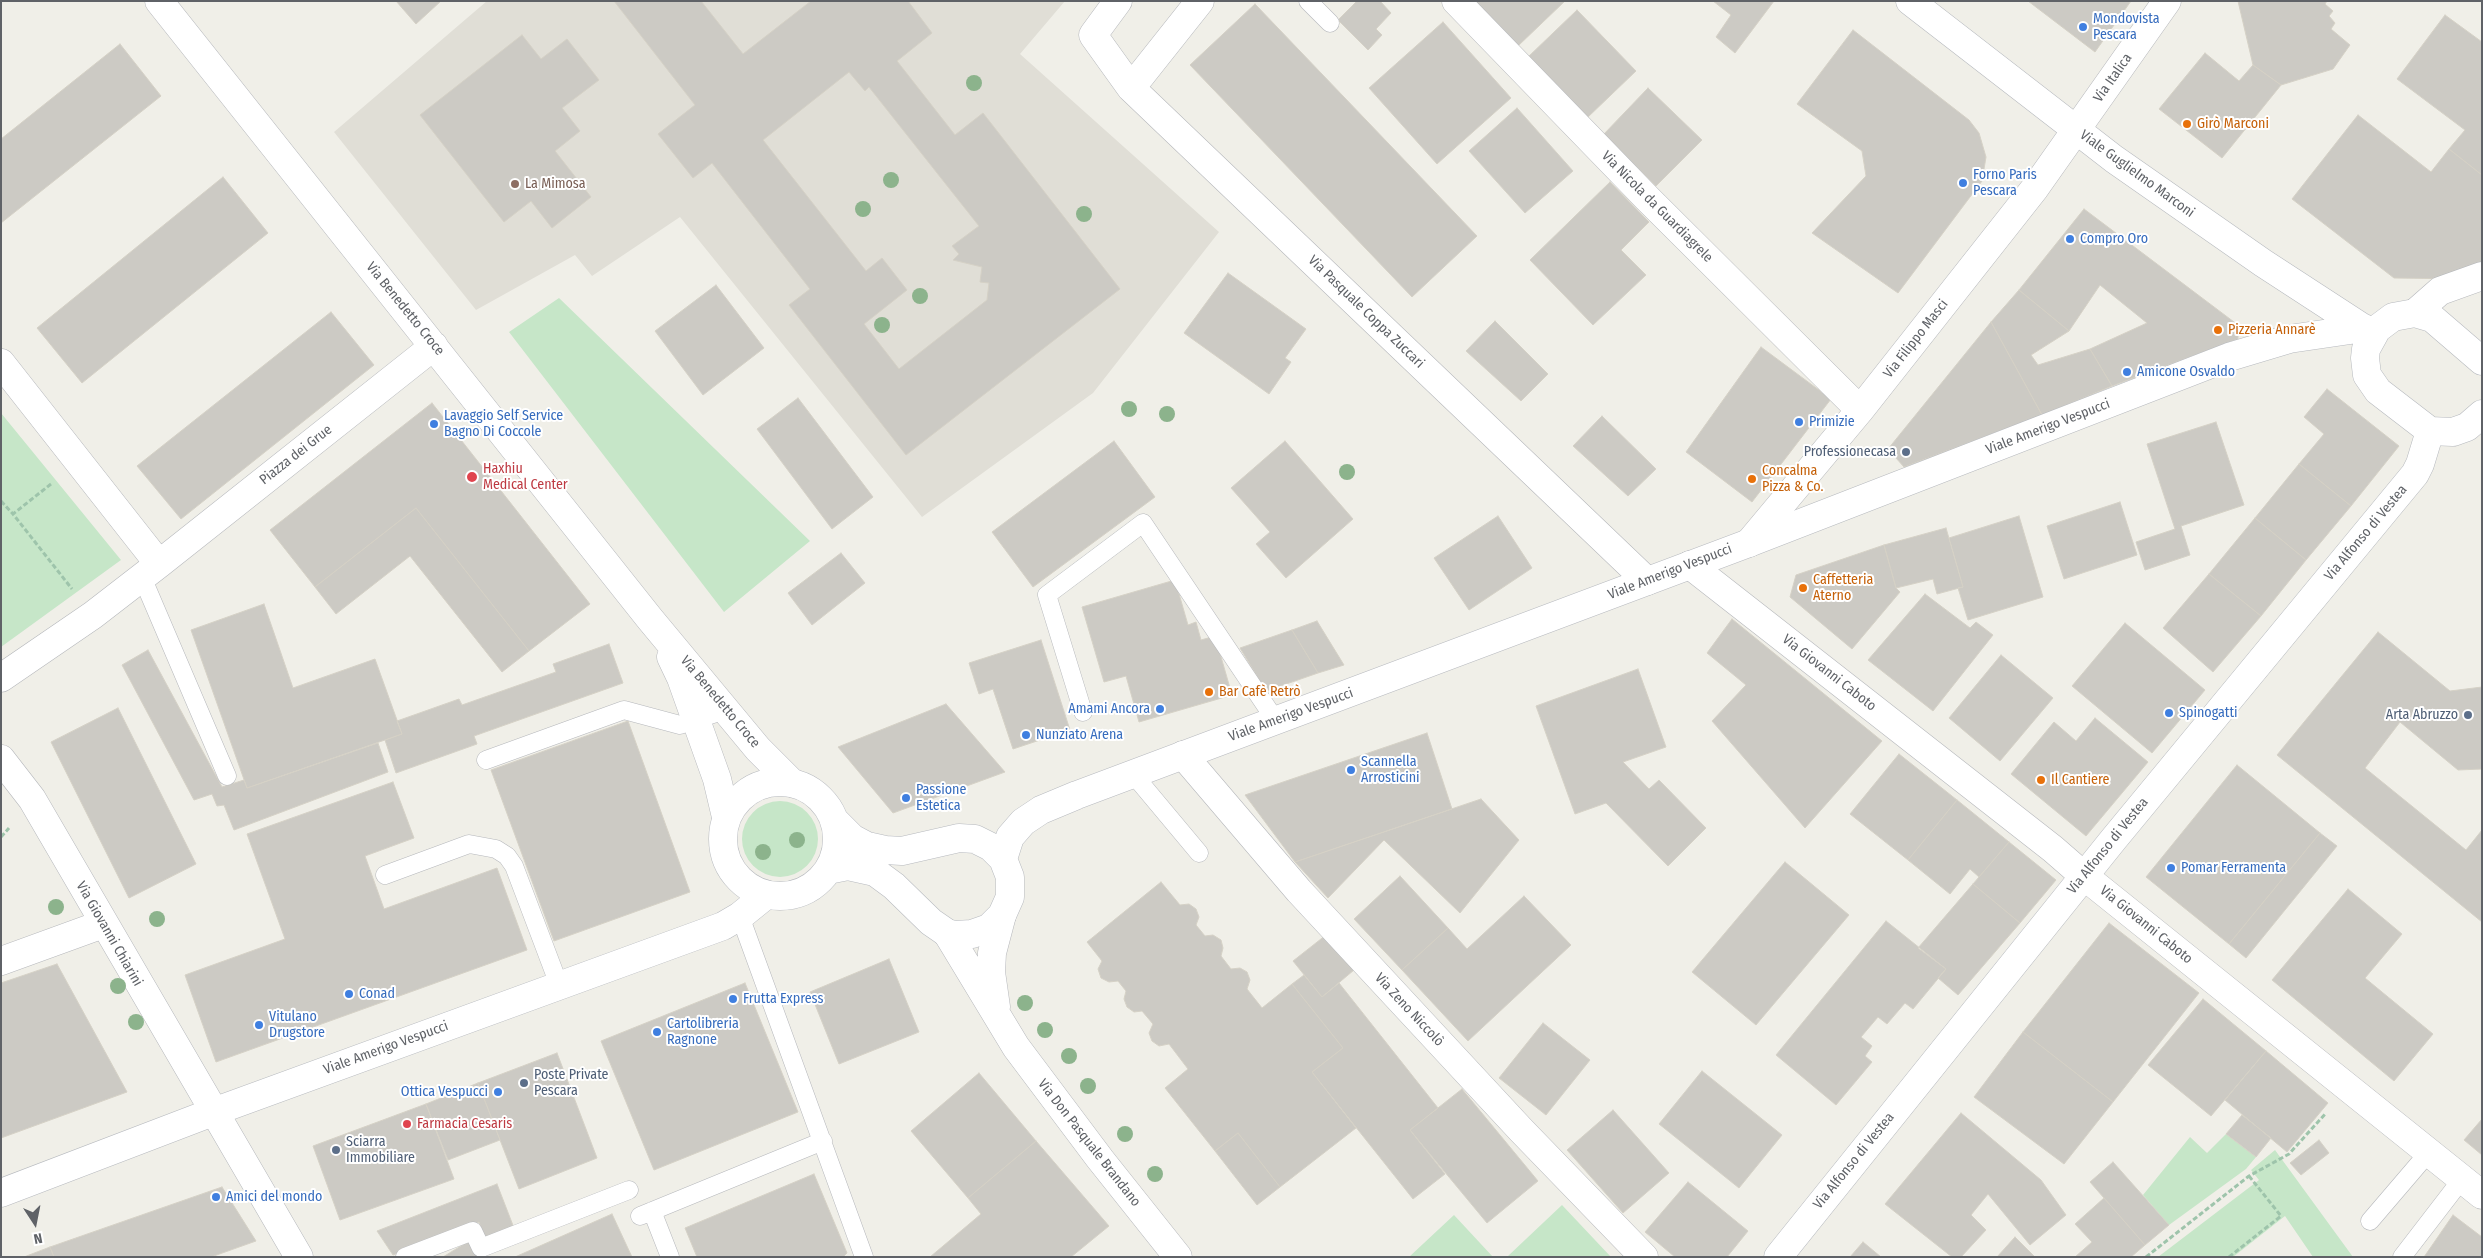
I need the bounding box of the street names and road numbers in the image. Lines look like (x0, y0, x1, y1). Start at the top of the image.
street label: Via Italica (2090, 50, 2136, 106)
street label: Viale Guglielmo Marconi (2076, 127, 2198, 221)
street label: Via Nicola da Guardiagrele (1598, 148, 1716, 266)
street label: Via Pasquale Coppa Zuccari (1304, 252, 1428, 372)
street label: Via Benedetto Croce (362, 259, 448, 359)
street label: Via Filippo Masci (1880, 296, 1952, 382)
street label: Viale Amerigo Vespucci (1984, 396, 2112, 458)
street label: Piazza dei Grue (256, 422, 336, 488)
street label: Via Alfonso di Vestea (2321, 482, 2411, 584)
street label: Viale Amerigo Vespucci (1606, 541, 1734, 603)
street label: Via Giovanni Caboto (1779, 631, 1879, 715)
street label: Via Benedetto Croce (677, 653, 763, 751)
street label: Viale Amerigo Vespucci (1226, 685, 1356, 745)
street label: Via Alfonso di Vestea (2064, 794, 2152, 898)
street label: Via Giovanni Chiarini (72, 879, 146, 989)
street label: Via Giovanni Caboto (2096, 882, 2196, 968)
street label: Via Zeno Niccolò (1371, 970, 1447, 1050)
street label: Viale Amerigo Vespucci (321, 1018, 451, 1078)
street label: Via Don Pasquale Brandano (1034, 1076, 1144, 1210)
street label: Via Alfonso di Vestea (1810, 1109, 1898, 1213)

